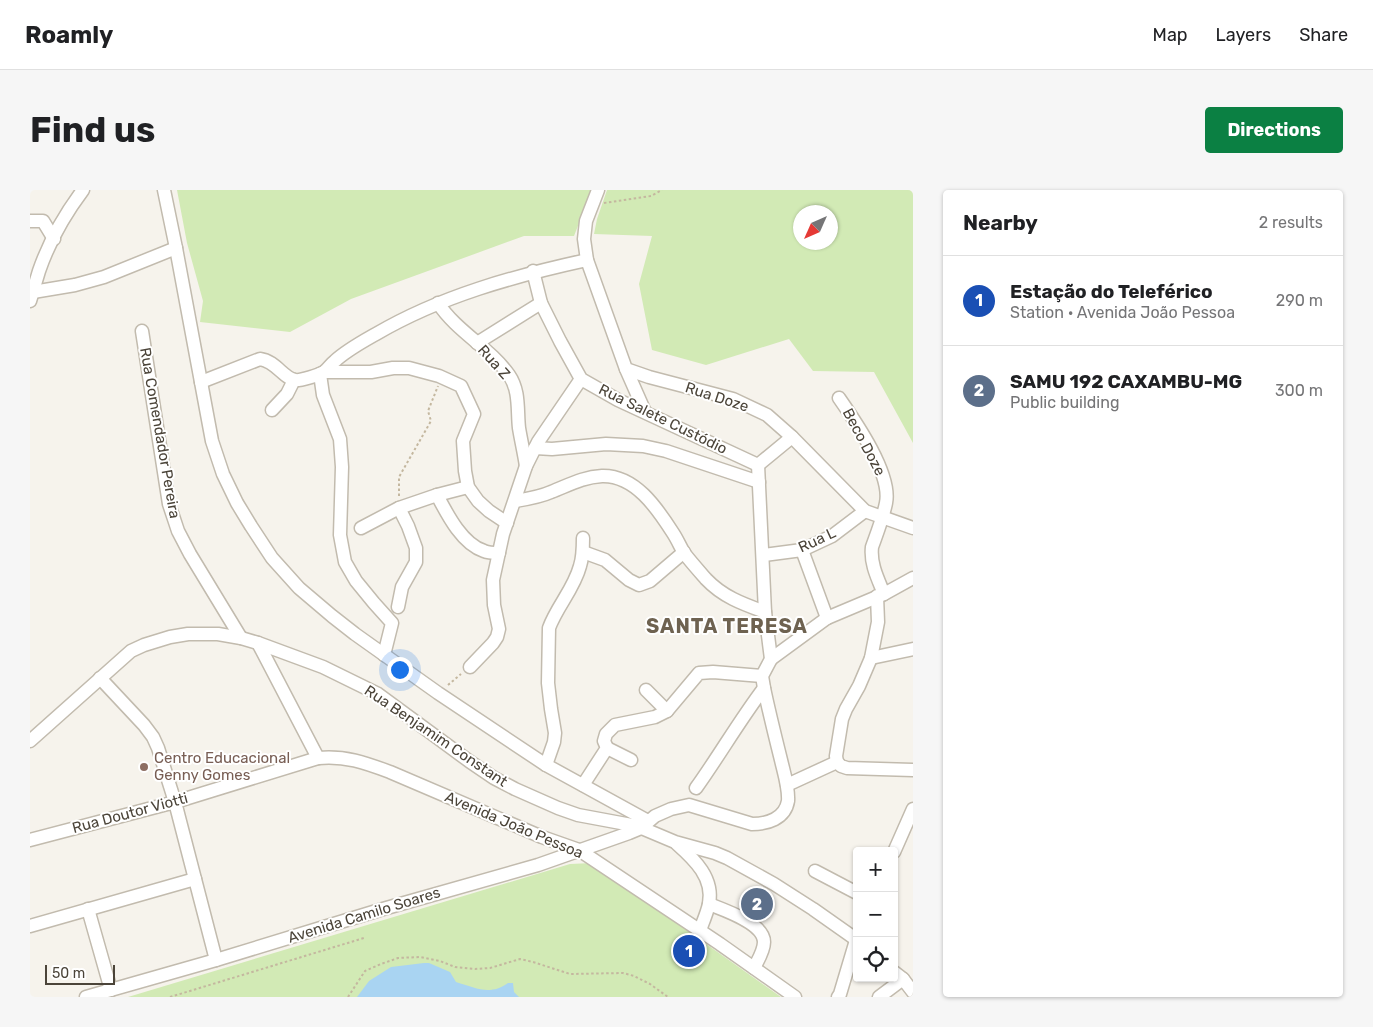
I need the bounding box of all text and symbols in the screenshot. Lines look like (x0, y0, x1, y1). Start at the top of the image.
text: Roamly (25, 21, 113, 49)
text: Map (1153, 24, 1188, 46)
text: Layers (1216, 24, 1271, 46)
text: Share (1299, 24, 1348, 46)
button: Directions (1205, 107, 1343, 153)
text: Find us (30, 109, 155, 151)
north arrow (793, 205, 838, 250)
text: Nearby (963, 210, 1038, 235)
text: 2 results (1259, 213, 1323, 232)
text: Estação do Teleférico (1010, 280, 1213, 303)
text: 1 (975, 291, 983, 310)
text: 290 m (1276, 291, 1323, 310)
text: Station · Avenida João Pessoa (1010, 303, 1235, 322)
street label: Rua Z (474, 341, 514, 383)
street label: Rua Comendador Pereira (136, 346, 184, 520)
text: SAMU 192 CAXAMBU-MG (1010, 370, 1242, 393)
street label: Rua Doze (683, 378, 751, 416)
street label: Rua Salete Custódio (596, 380, 730, 458)
text: 2 (974, 381, 984, 400)
text: 300 m (1275, 381, 1323, 400)
text: Public building (1010, 393, 1120, 412)
street label: Beco Doze (839, 405, 889, 479)
street label: Rua L (795, 523, 839, 556)
district label: SANTA TERESA (646, 614, 808, 638)
your location (387, 657, 413, 683)
street label: Rua Benjamim Constant (361, 681, 511, 791)
place label: Centro Educacional Genny Gomes (154, 749, 290, 784)
marker: Centro Educacional Genny Gomes (138, 761, 150, 773)
street label: Avenida João Pessoa (442, 788, 586, 862)
street label: Rua Doutor Viotti (70, 789, 190, 837)
map controls (853, 847, 898, 982)
button: + (853, 847, 898, 892)
street label: Avenida Camilo Soares (286, 883, 443, 947)
pin: 2 (741, 885, 773, 923)
button: − (853, 892, 898, 937)
pin: 1 (673, 932, 705, 970)
button: locate (853, 937, 898, 982)
scale bar (45, 962, 115, 985)
text: 50 m (52, 965, 85, 982)

